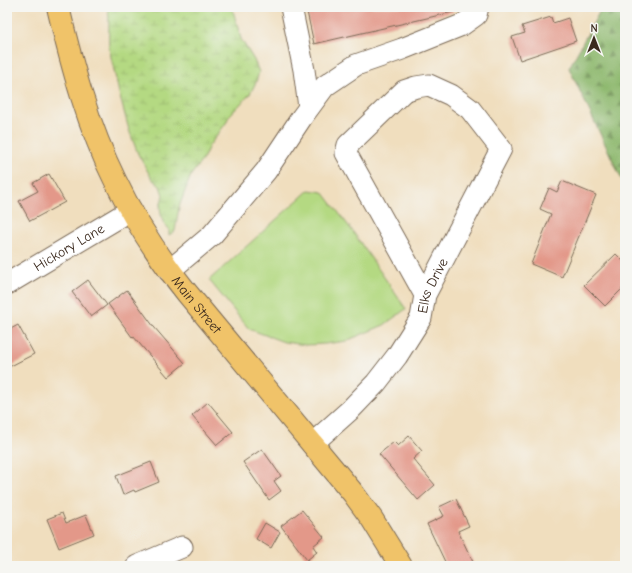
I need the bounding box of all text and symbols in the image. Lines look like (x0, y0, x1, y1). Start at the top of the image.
north arrow (574, 18, 614, 58)
text: N (590, 22, 598, 35)
street label: Hickory Lane (31, 220, 107, 275)
street label: Elks Drive (414, 255, 452, 315)
street label: Main Street (168, 273, 226, 338)

